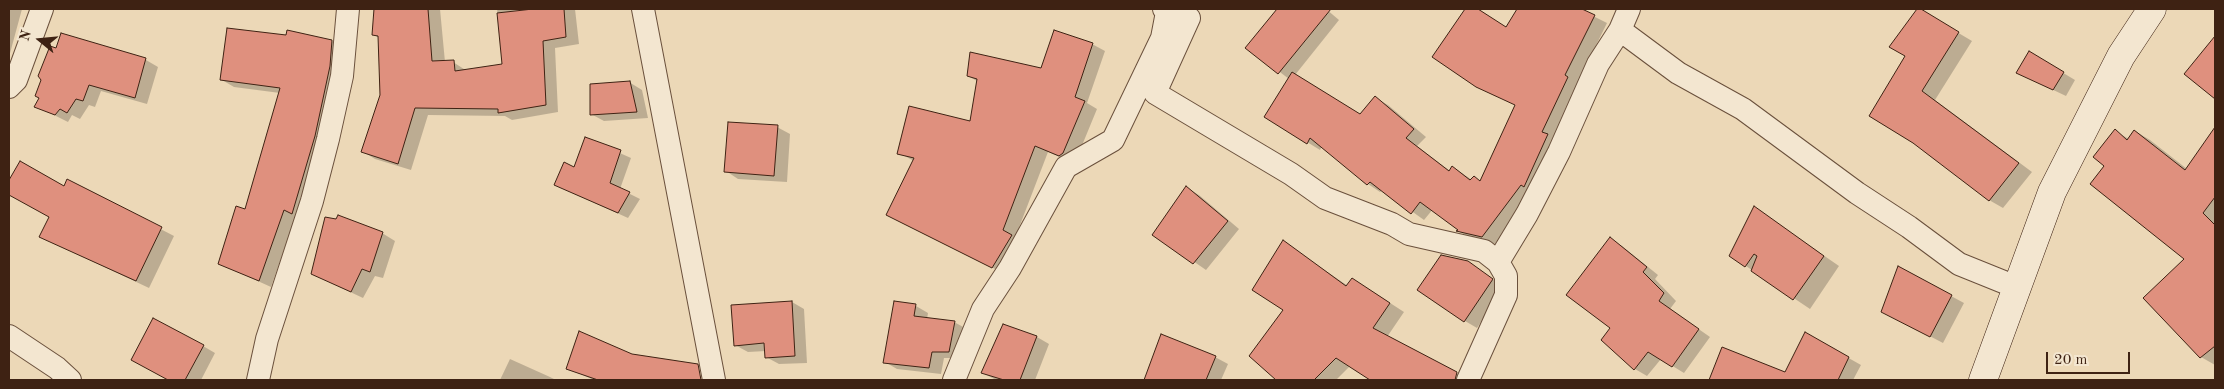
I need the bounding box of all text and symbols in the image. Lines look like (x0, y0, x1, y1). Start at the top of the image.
north arrow (15, 15, 65, 65)
text: N (17, 28, 34, 43)
scale bar (2049, 342, 2133, 374)
text: 20 m (2054, 353, 2088, 368)

